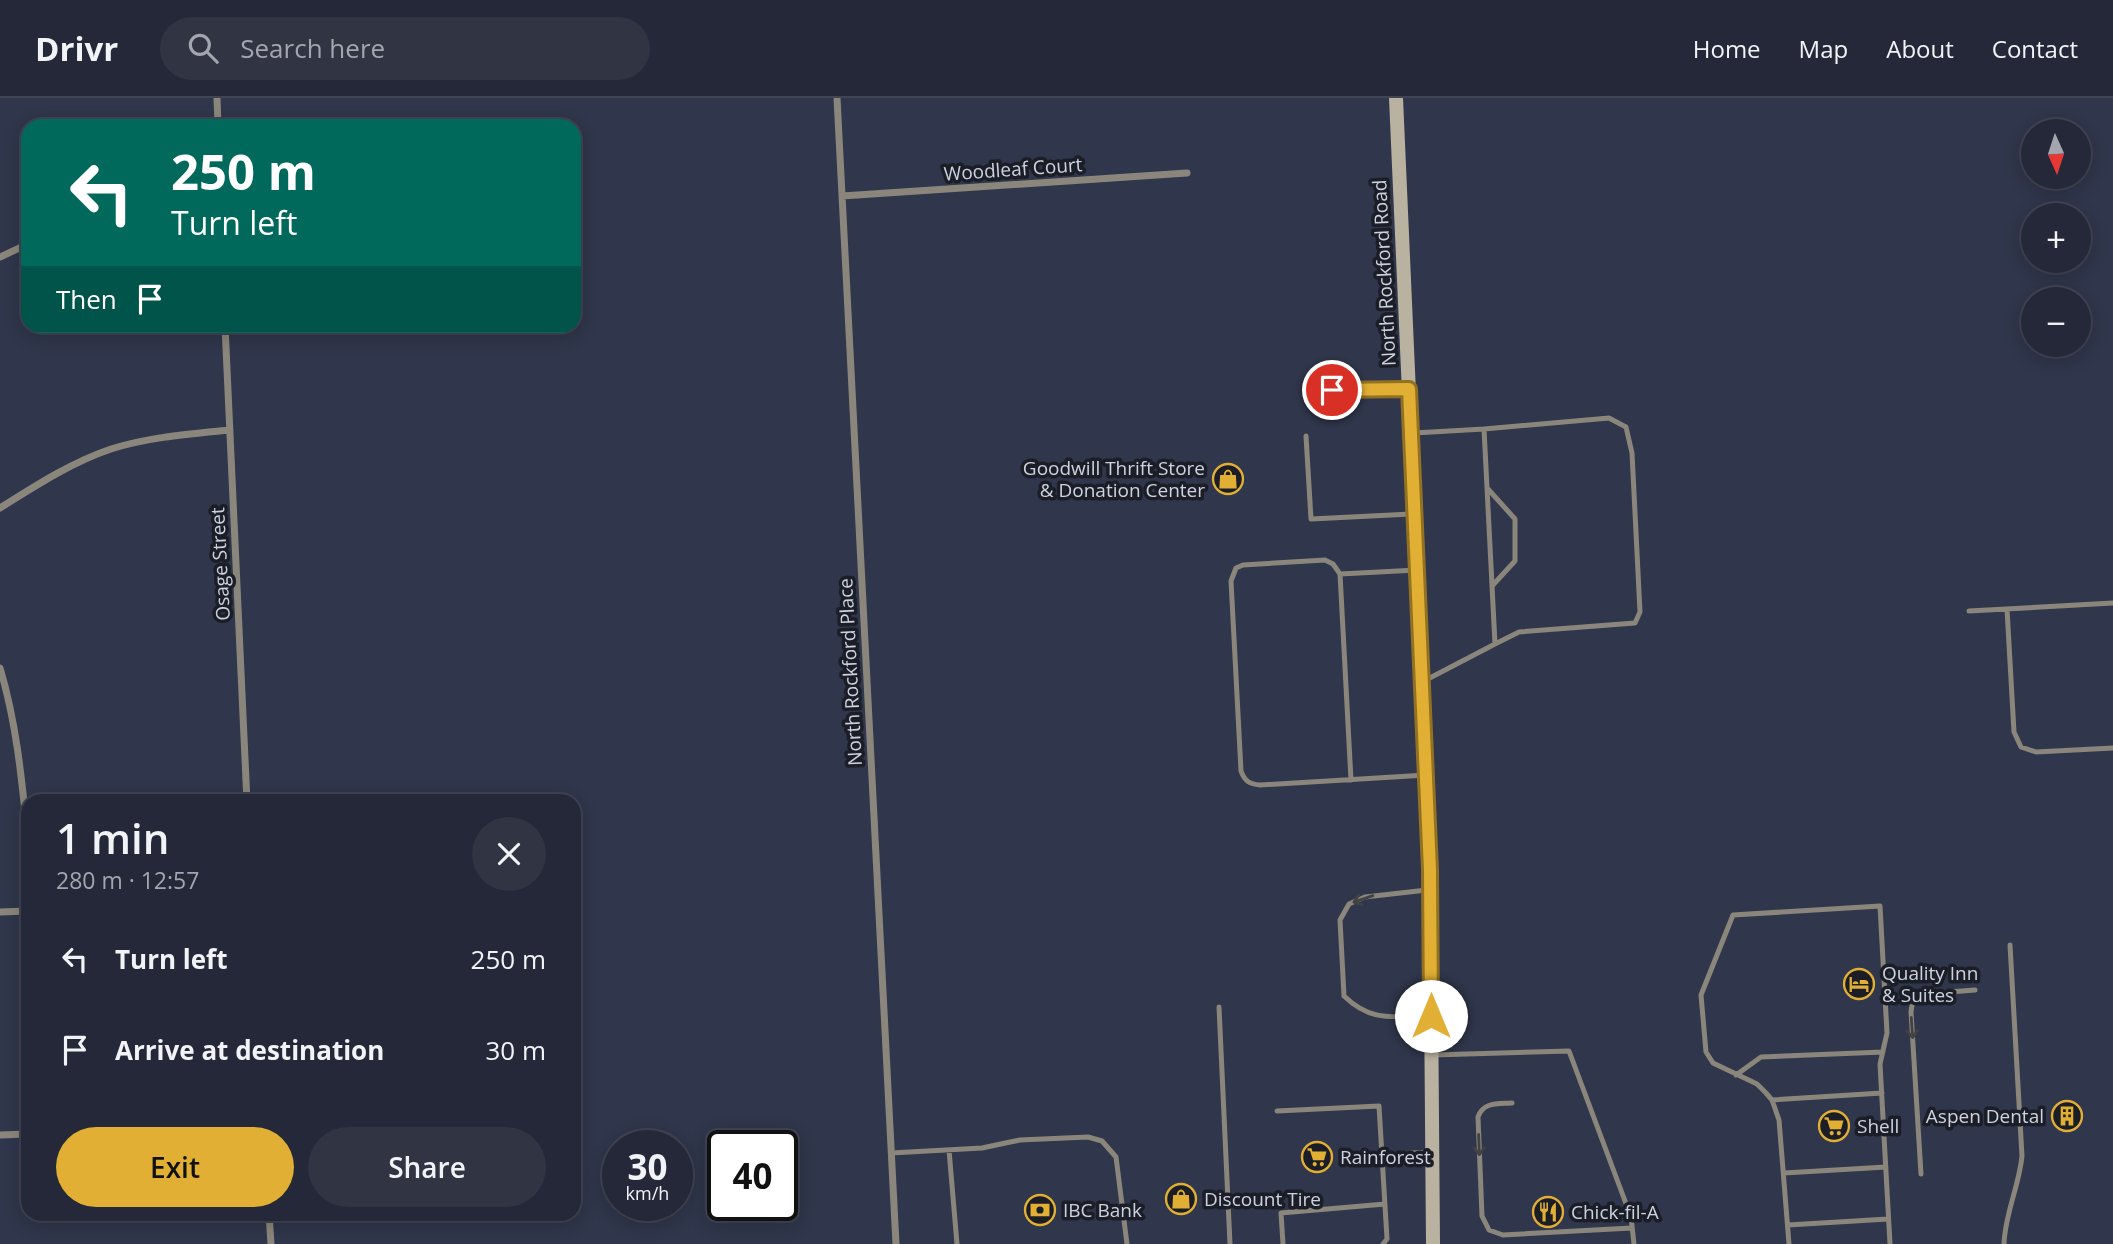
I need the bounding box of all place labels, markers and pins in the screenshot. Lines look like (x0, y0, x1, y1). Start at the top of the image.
pin (1302, 360, 1362, 420)
place label: Goodwill Thrift Store & Donation Center (1023, 455, 1205, 503)
shop icon: Goodwill Thrift Store & Donation Center (1211, 462, 1245, 496)
place label: Quality Inn & Suites (1882, 960, 1978, 1008)
hotel icon: Quality Inn & Suites (1842, 967, 1876, 1001)
building icon: Aspen Dental (2050, 1099, 2084, 1133)
place label: Aspen Dental (1926, 1103, 2044, 1129)
supermarket icon: Shell (1817, 1109, 1851, 1143)
place label: Shell (1857, 1113, 1899, 1139)
supermarket icon: Rainforest (1300, 1140, 1334, 1174)
place label: Rainforest (1340, 1144, 1431, 1170)
shop icon: Discount Tire (1164, 1182, 1198, 1216)
place label: Discount Tire (1204, 1186, 1321, 1212)
bank icon: IBC Bank (1023, 1193, 1057, 1227)
restaurant icon: Chick-fil-A (1531, 1195, 1565, 1229)
place label: IBC Bank (1063, 1197, 1142, 1223)
place label: Chick-fil-A (1571, 1199, 1659, 1225)

